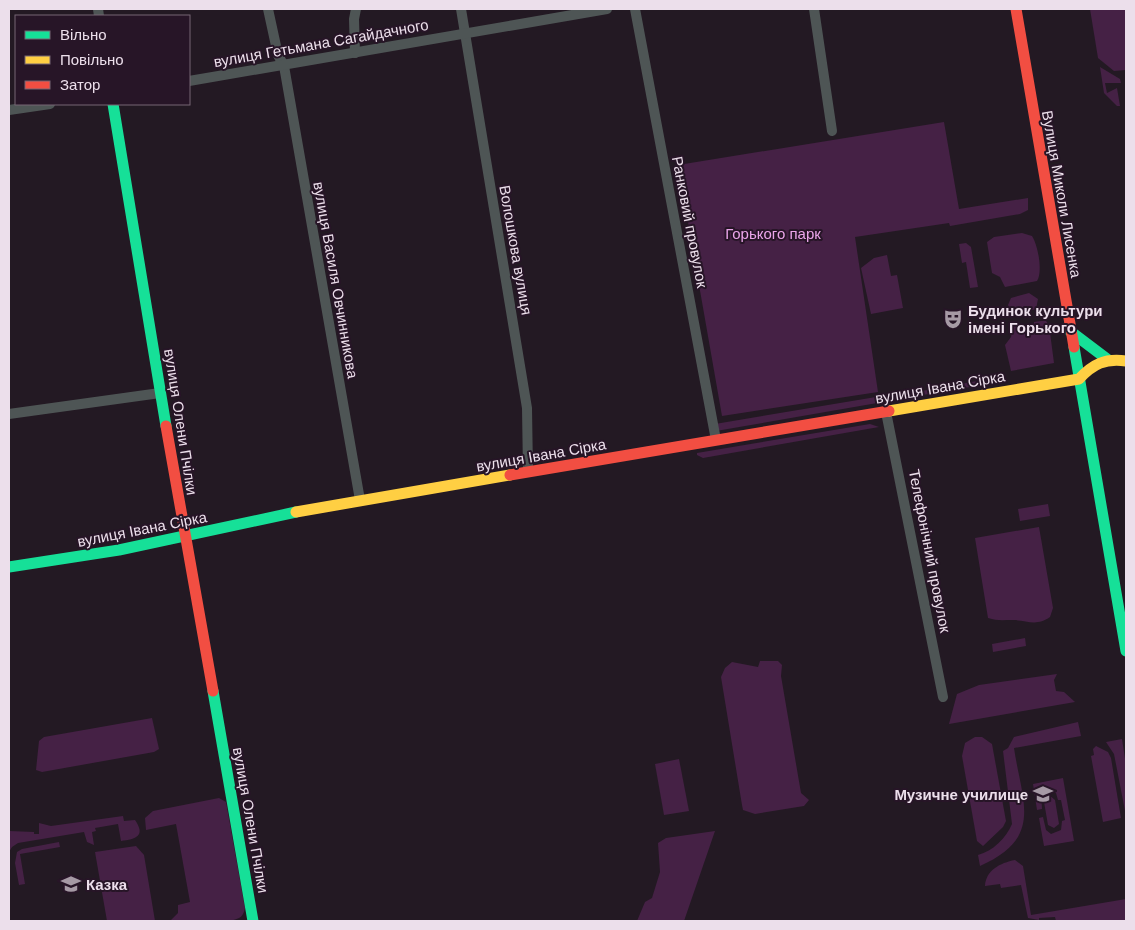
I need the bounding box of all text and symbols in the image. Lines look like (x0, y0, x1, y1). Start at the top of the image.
legend (15, 15, 190, 105)
street label: вулиця Гетьмана Сагайдачного (212, 16, 430, 70)
text: Вільно (60, 26, 107, 43)
text: Повільно (60, 51, 124, 68)
text: Затор (60, 76, 100, 93)
street label: Вулиця Миколи Лисенка (1039, 109, 1085, 280)
street label: Ранковий провулок (669, 155, 711, 290)
street label: вулиця Василя Овчинникова (310, 180, 362, 380)
street label: Волошкова вулиця (496, 184, 536, 316)
park label: Горького парк (725, 225, 821, 242)
place label: Будинок культури імені Горького (968, 302, 1103, 336)
theatre icon: Будинок культури імені Горького (942, 308, 964, 330)
street label: вулиця Олени Пчілки (161, 348, 201, 496)
street label: вулиця Івана Сірка (874, 367, 1007, 407)
street label: вулиця Івана Сірка (475, 435, 608, 475)
street label: Телефонічний провулок (906, 468, 954, 635)
street label: вулиця Івана Сірка (76, 508, 209, 550)
street label: вулиця Олени Пчілки (230, 746, 272, 894)
school or university icon: Музичне училище (1032, 783, 1054, 805)
place label: Музичне училище (894, 786, 1028, 803)
school or university icon: Казка (60, 873, 82, 895)
place label: Казка (86, 876, 128, 893)

